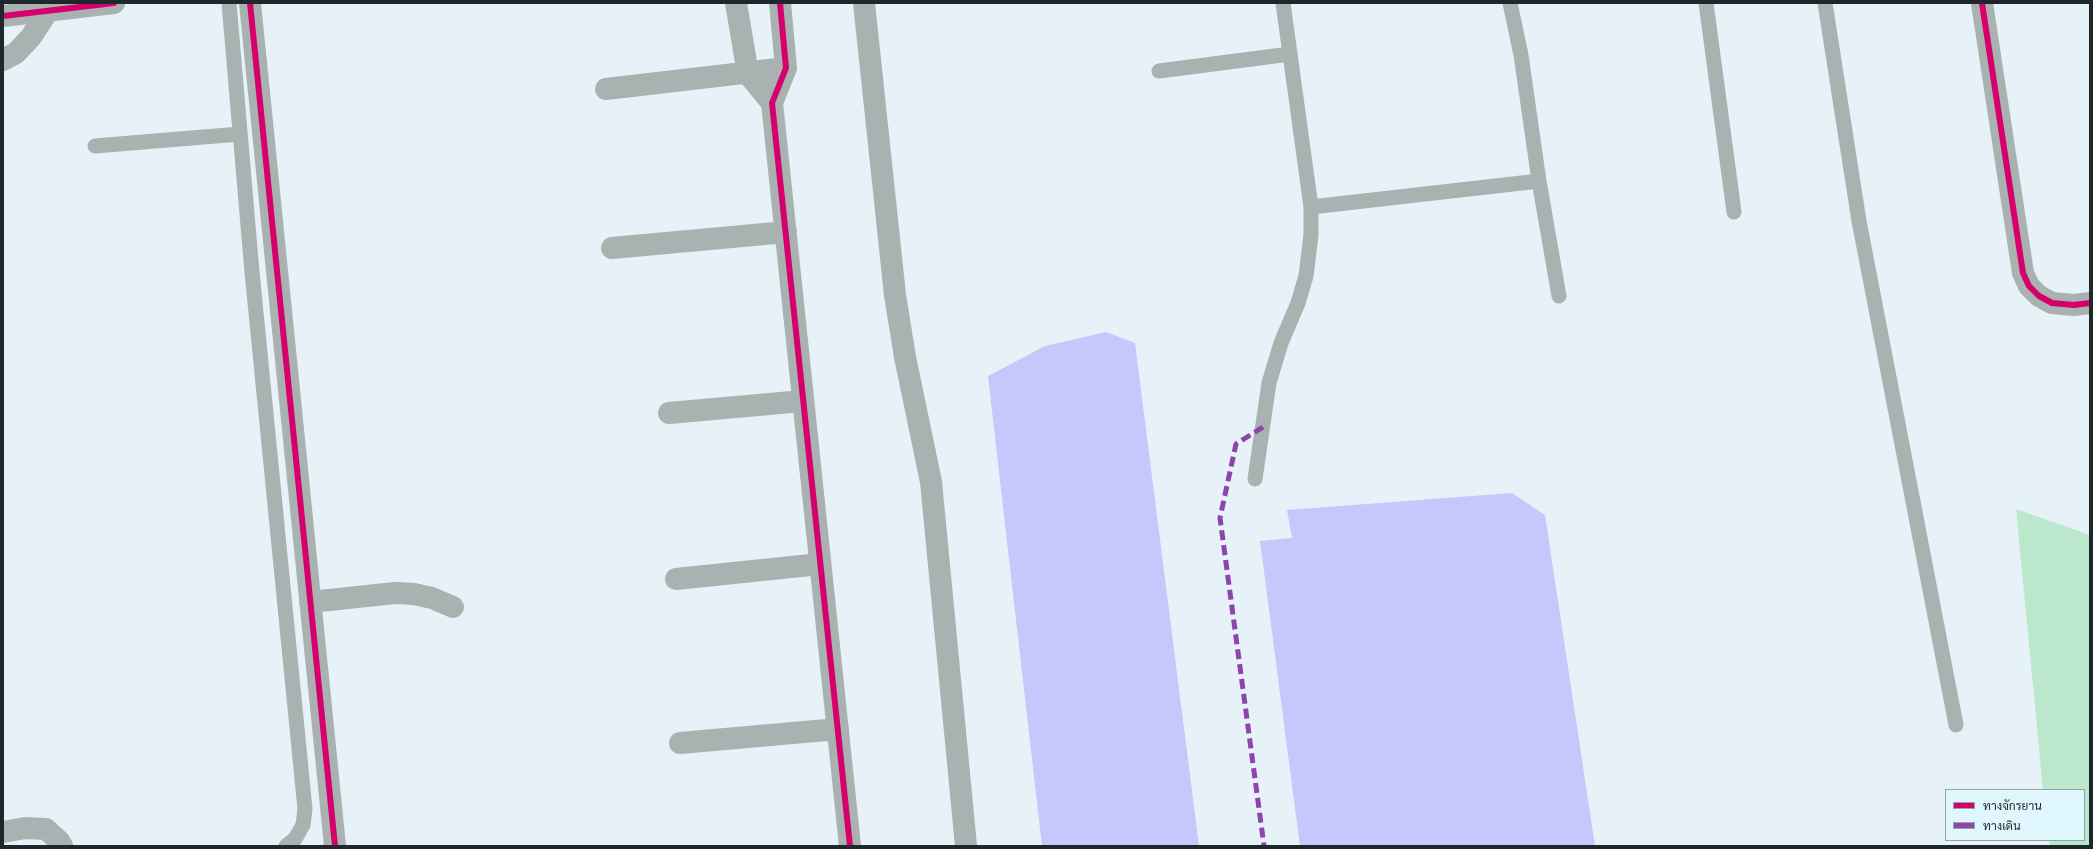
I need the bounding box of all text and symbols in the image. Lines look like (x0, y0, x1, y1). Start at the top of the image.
legend (1945, 789, 2085, 841)
text: ทางจักรยาน (1983, 798, 2042, 814)
text: ทางเดิน (1983, 818, 2021, 834)

